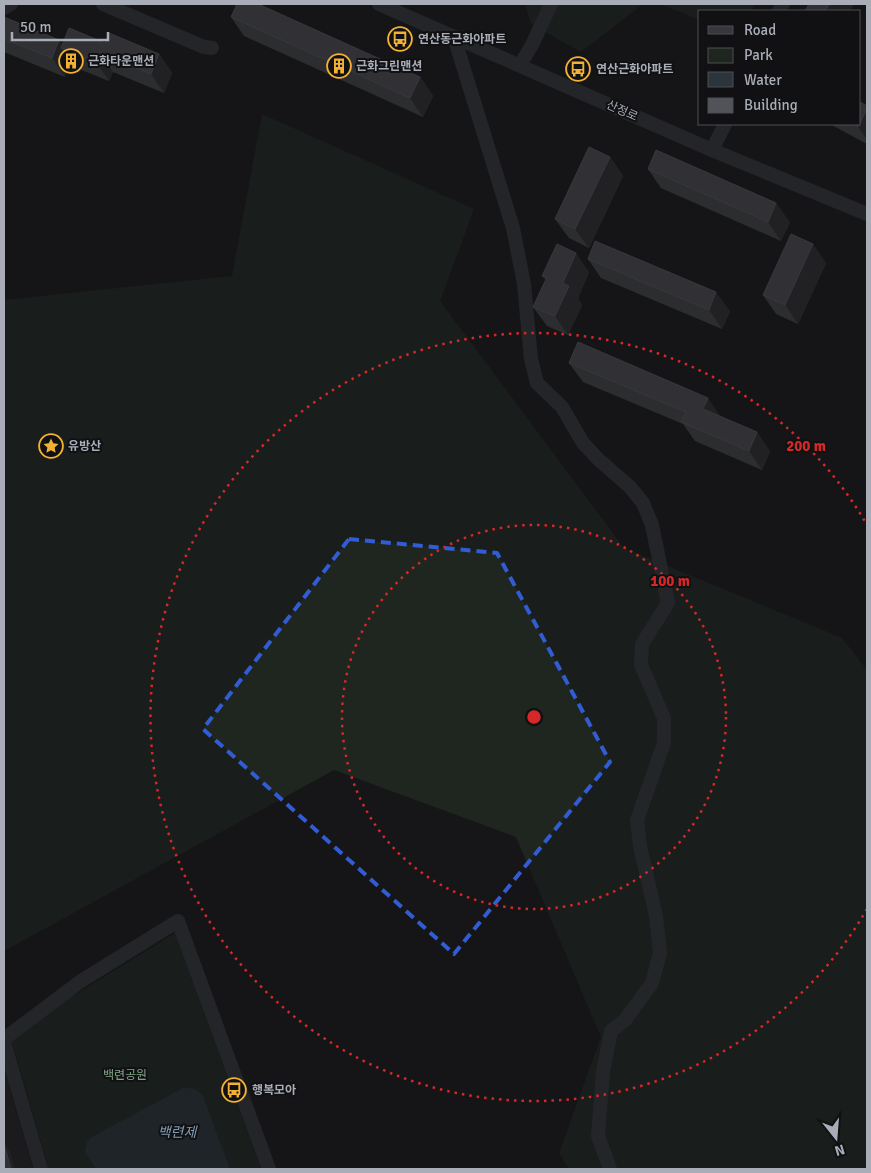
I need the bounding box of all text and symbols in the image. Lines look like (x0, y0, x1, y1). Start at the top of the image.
scale bar (12, 10, 109, 42)
legend (698, 10, 861, 125)
text: 50 m (20, 18, 51, 36)
text: Road (744, 21, 776, 39)
bus stop icon: 연산동근화아파트 (387, 26, 413, 52)
place label: 연산동근화아파트 (418, 32, 506, 47)
text: Park (744, 46, 773, 64)
building icon: 근화타운맨션 (58, 48, 84, 74)
building icon: 근화그린맨션 (326, 53, 352, 79)
place label: 근화타운맨션 (88, 54, 154, 69)
bus stop icon: 연산근화아파트 (565, 56, 591, 82)
place label: 근화그린맨션 (356, 59, 422, 74)
place label: 연산근화아파트 (596, 62, 673, 77)
text: Water (744, 71, 782, 89)
text: Building (744, 96, 798, 114)
street label: 산정로 (604, 97, 640, 125)
place icon: 유방산 (38, 433, 64, 459)
text: 200 m (786, 437, 826, 455)
place label: 유방산 (68, 439, 101, 454)
text: 100 m (650, 572, 690, 590)
centre of rings (525, 708, 543, 726)
park label: 백련공원 (103, 1068, 147, 1083)
bus stop icon: 행복모아 (221, 1077, 247, 1103)
place label: 행복모아 (252, 1083, 296, 1098)
north arrow (811, 1113, 861, 1163)
water label: 백련제 (158, 1124, 198, 1141)
text: N (833, 1140, 847, 1160)

